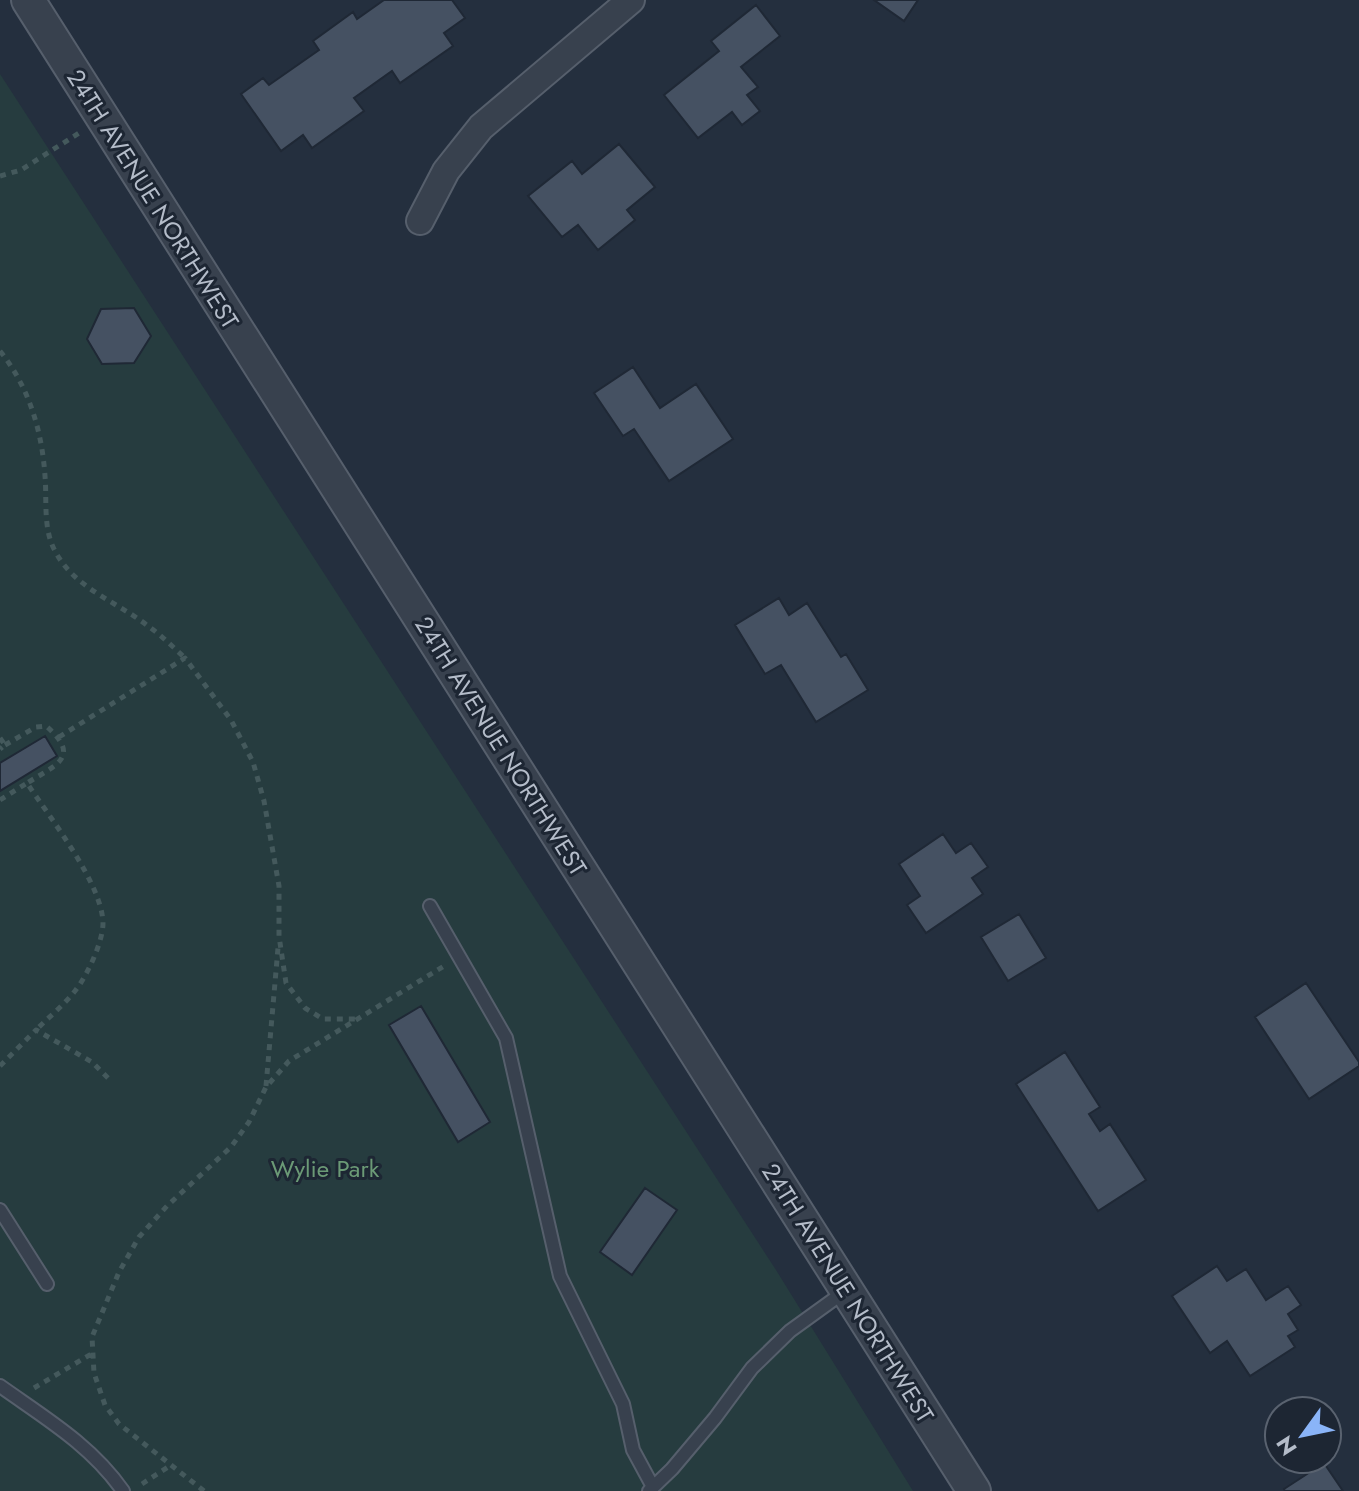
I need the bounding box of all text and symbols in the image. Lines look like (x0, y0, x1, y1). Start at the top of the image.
street label: 24TH AVENUE NORTHWEST (59, 62, 247, 336)
street label: 24TH AVENUE NORTHWEST (407, 609, 595, 883)
park label: Wylie Park (271, 1151, 380, 1186)
street label: 24TH AVENUE NORTHWEST (754, 1156, 942, 1430)
north arrow (1263, 1395, 1343, 1475)
text: N (1268, 1430, 1304, 1462)

